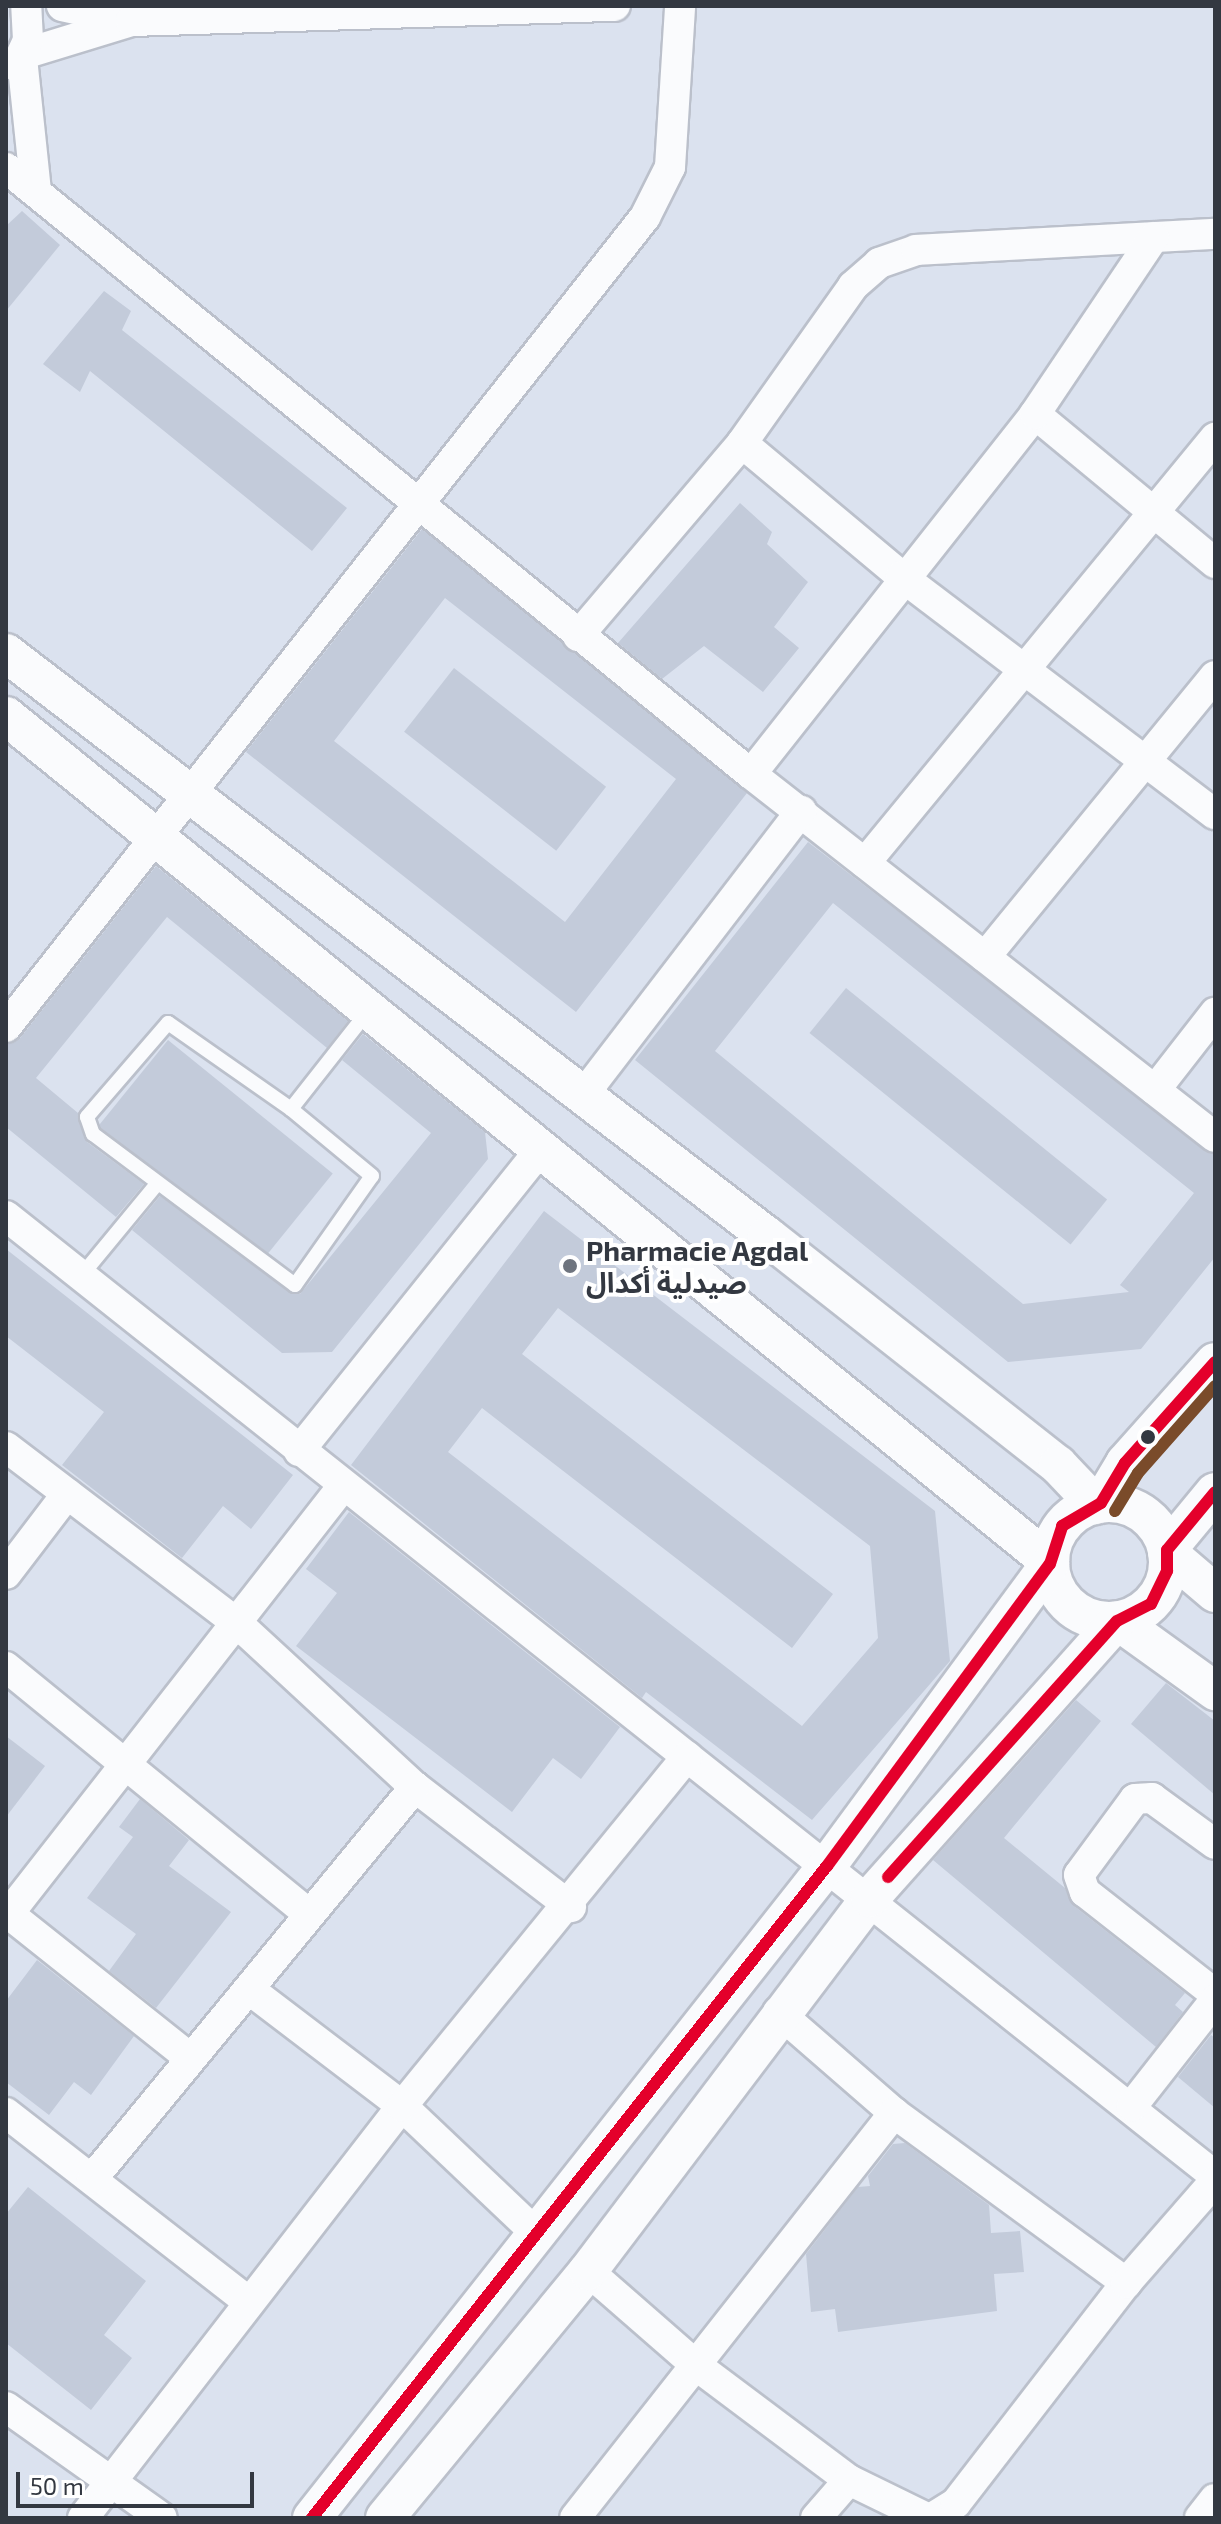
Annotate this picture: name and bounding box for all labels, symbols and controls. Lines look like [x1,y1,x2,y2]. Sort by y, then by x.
place label: Pharmacie Agdal صيدلية أكدال [586,1233,809,1299]
marker: Pharmacie Agdal صيدلية أكدال [561,1257,579,1275]
unlabelled marker [1140,1429,1156,1445]
scale bar [20,2456,258,2506]
text: 50 m [30,2471,84,2500]

